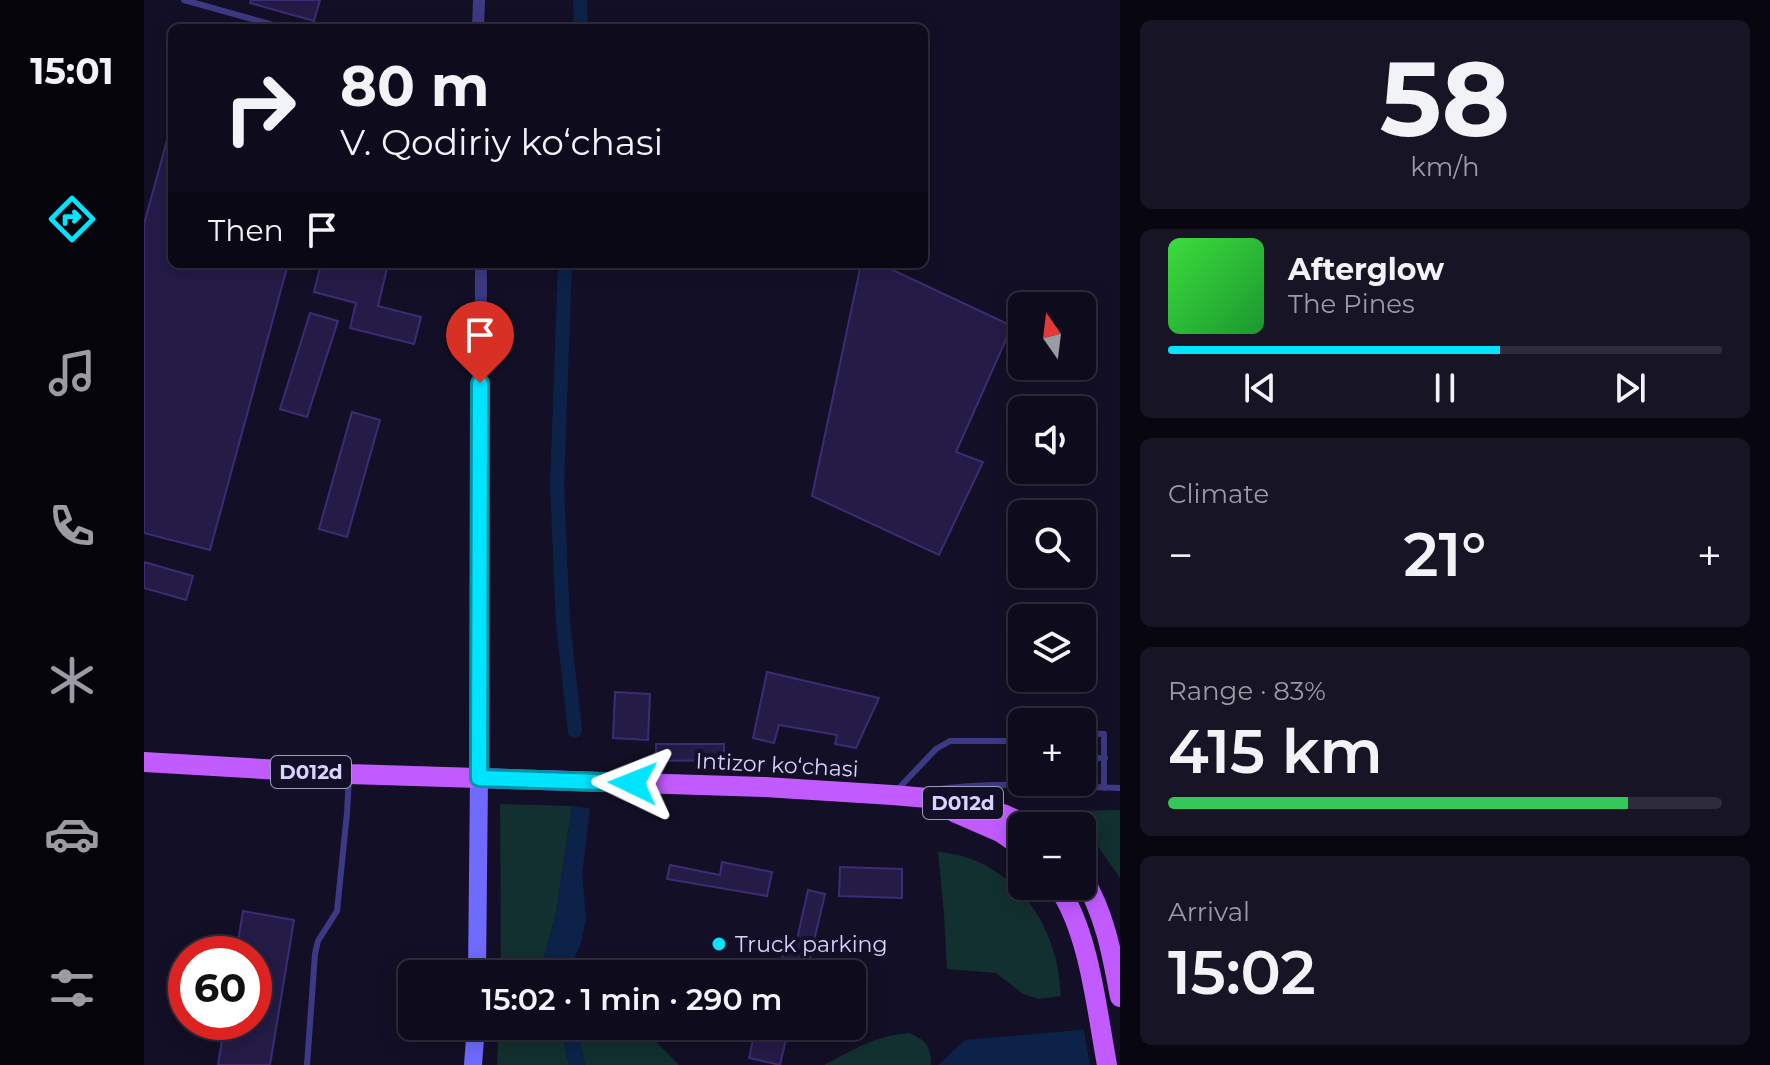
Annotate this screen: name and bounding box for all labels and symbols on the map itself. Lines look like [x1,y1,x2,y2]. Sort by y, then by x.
north arrow [1008,292,1096,380]
pin [446,301,514,383]
position arrow [591,741,675,825]
street label: Intizor ko‘chasi [695,747,859,783]
road number: D012d [271,756,351,788]
road number: D012d [923,787,1003,819]
place label: Truck parking [735,931,888,958]
marker: Truck parking [710,935,728,953]
speed limit sign: 60 [168,936,272,1040]

